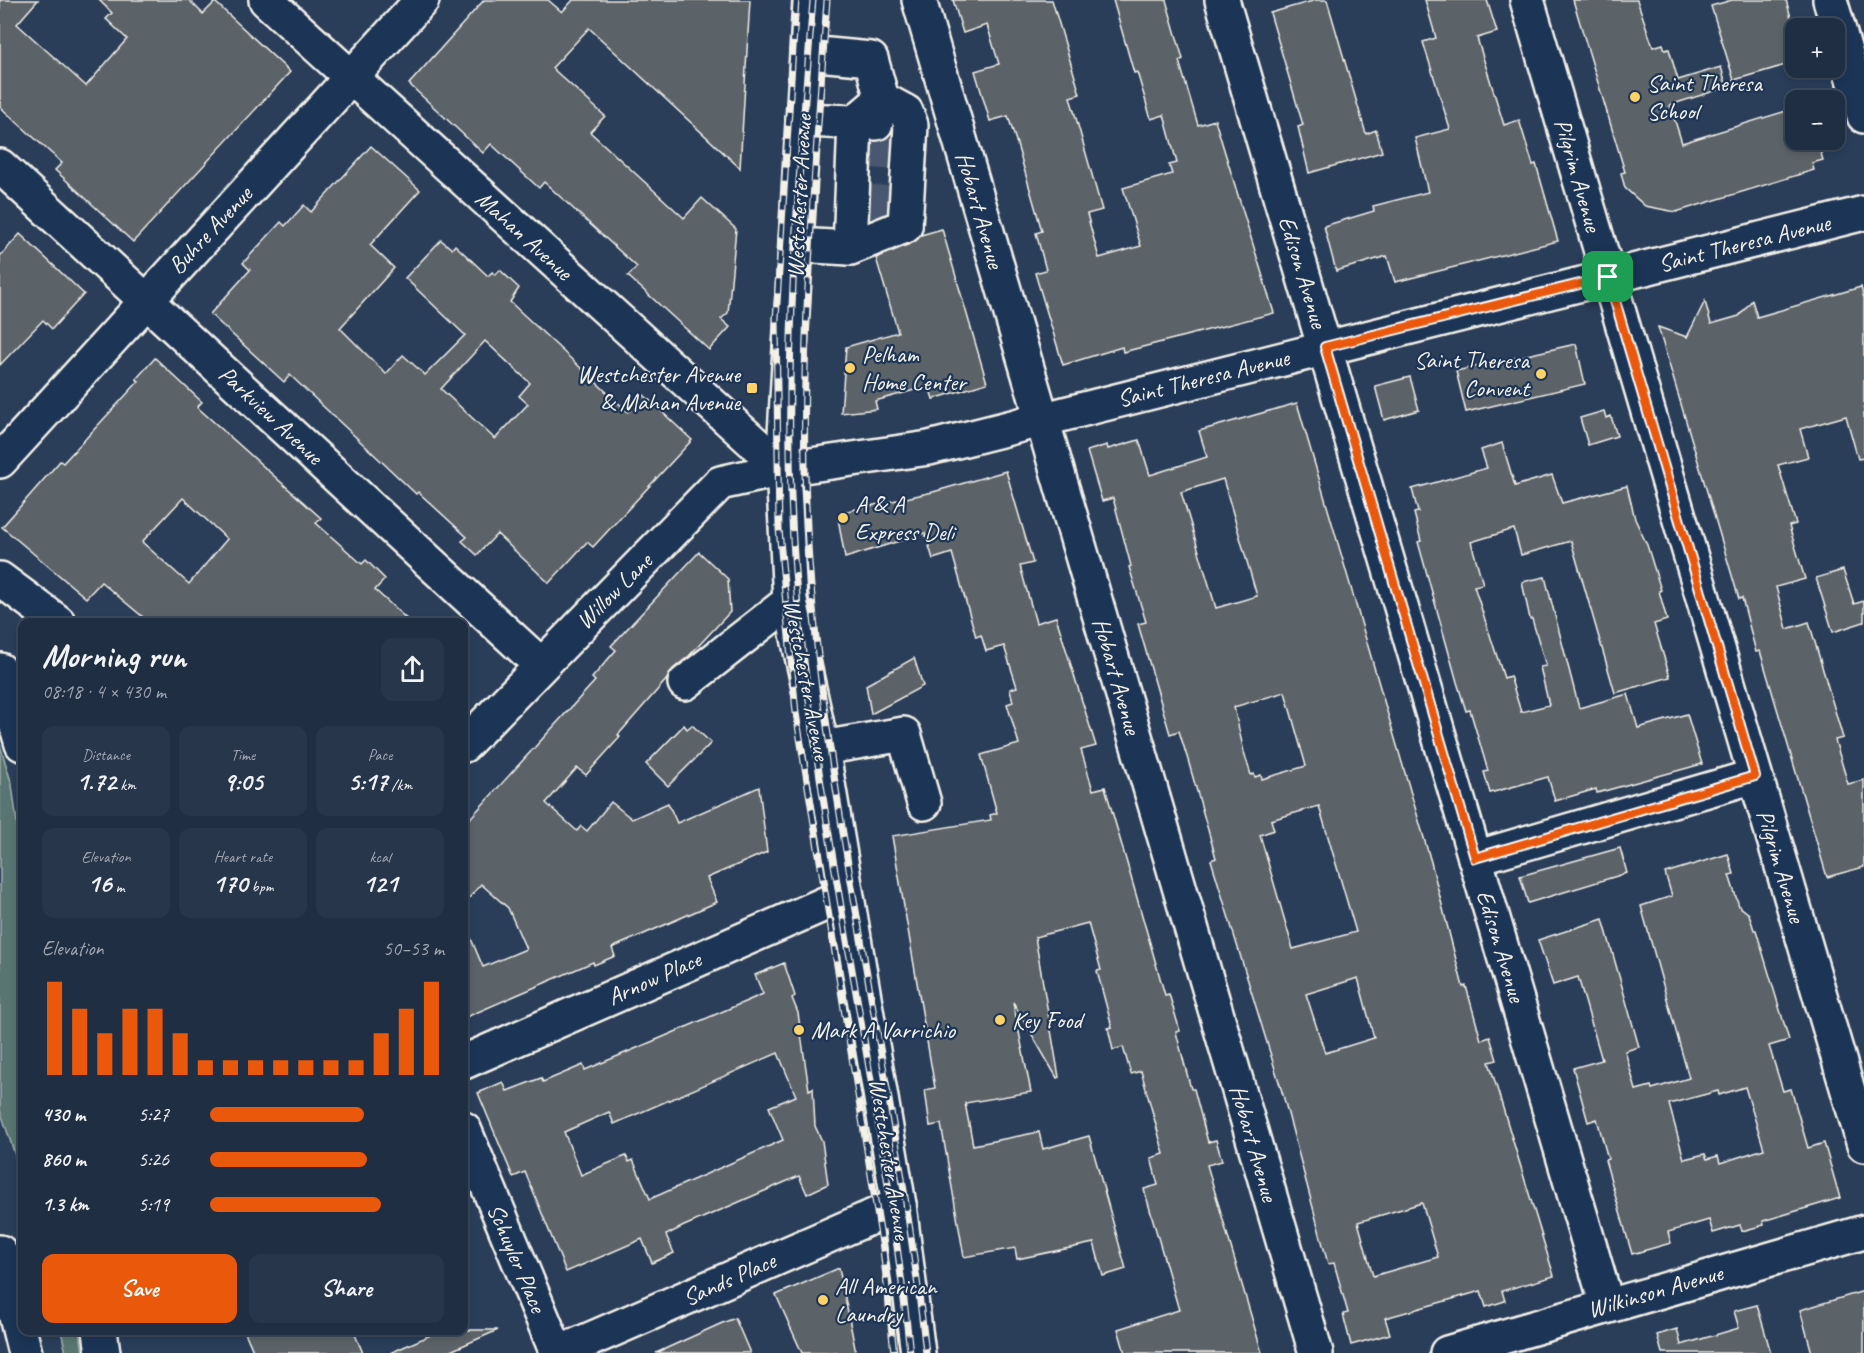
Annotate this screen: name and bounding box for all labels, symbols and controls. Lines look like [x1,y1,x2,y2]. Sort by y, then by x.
map controls [1785,18,1845,150]
button: + [1785,18,1845,78]
place label: Saint Theresa School [1647,68,1763,126]
marker: Saint Theresa School [1628,90,1642,104]
button: − [1785,90,1845,150]
street label: Westchester Avenue [780,112,818,278]
street label: Pilgrim Avenue [1548,115,1609,237]
street label: Hobart Avenue [949,148,1012,274]
street label: Buhre Avenue [162,178,260,280]
street label: Mahan Avenue [469,184,580,288]
street label: Saint Theresa Avenue [1655,207,1835,279]
street label: Edison Avenue [1272,213,1335,333]
pin [1582,251,1633,302]
icon: arrive [1591,260,1624,293]
place label: Pelham Home Center [862,339,968,397]
street label: Saint Theresa Avenue [1114,342,1294,414]
place label: Saint Theresa Convent [1414,345,1531,403]
street label: Parkview Avenue [213,359,331,472]
place label: Westchester Avenue & Mahan Avenue [577,359,742,417]
marker: Pelham Home Center [843,361,857,375]
marker: Saint Theresa Convent [1534,367,1548,381]
marker: Westchester Avenue & Mahan Avenue [745,381,759,395]
place label: A & A Express Deli [855,489,958,547]
marker: A & A Express Deli [836,511,850,525]
street label: Willow Lane [569,545,660,636]
street label: Westchester Avenue [777,597,838,765]
street label: Hobart Avenue [1086,614,1149,740]
text: Morning run [42,635,186,677]
button: share [381,638,444,701]
text: 08:18 · 4 × 430 m [42,679,166,704]
text: Distance [82,745,130,765]
text: Time [231,745,255,765]
text: Pace [368,745,392,765]
text: 1.72 [76,765,116,798]
text: 9:05 [223,765,263,798]
text: 5:17 [348,765,387,798]
text: km [116,775,136,795]
text: /km [387,775,412,795]
street label: Pilgrim Avenue [1750,806,1813,928]
text: Elevation [81,847,131,867]
text: Heart rate [214,847,272,867]
text: kcal [369,847,391,867]
text: 16 [88,867,112,900]
text: 170 [213,867,248,900]
text: 121 [362,867,398,900]
text: m [112,877,124,897]
text: bpm [248,877,273,897]
street label: Edison Avenue [1470,887,1533,1007]
text: Elevation [42,936,104,961]
text: 50–53 m [383,936,444,961]
street label: Arnow Place [603,943,707,1012]
place label: Key Food [1012,1005,1085,1035]
marker: Key Food [993,1013,1007,1027]
place label: Mark A Varrichio [811,1015,956,1045]
marker: Mark A Varrichio [792,1023,806,1037]
street label: Westchester Avenue [862,1076,918,1244]
street label: Hobart Avenue [1223,1081,1286,1207]
text: 430 m [42,1102,85,1127]
text: 5:27 [138,1102,169,1127]
text: 860 m [42,1147,86,1172]
text: 5:26 [138,1147,169,1172]
text: 1.3 km [42,1192,89,1217]
text: 5:19 [138,1192,169,1217]
street label: Schuyler Place [481,1199,554,1319]
street label: Sands Place [678,1244,782,1313]
button: Save [42,1254,237,1323]
button: Share [249,1254,444,1323]
street label: Wilkinson Avenue [1584,1257,1728,1325]
place label: All American Laundry [835,1271,938,1329]
marker: All American Laundry [816,1293,830,1307]

